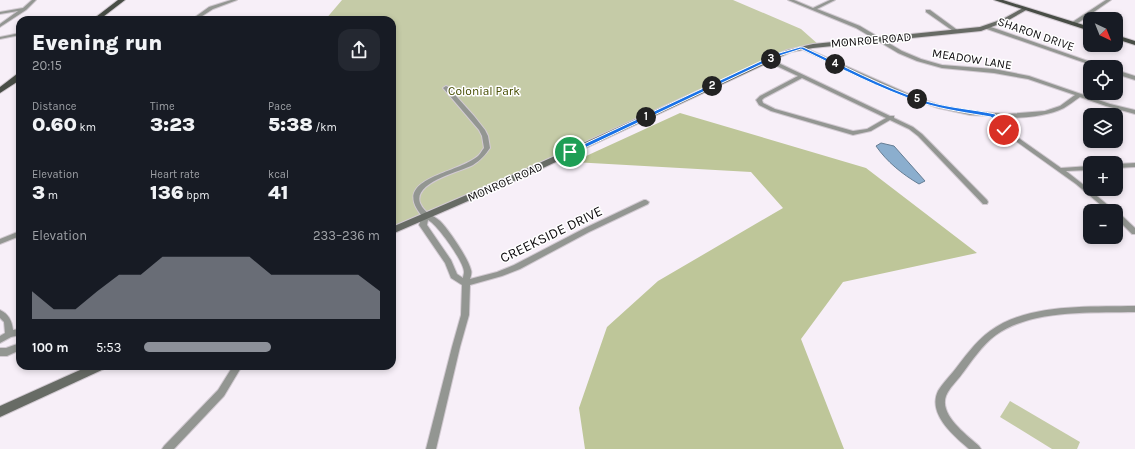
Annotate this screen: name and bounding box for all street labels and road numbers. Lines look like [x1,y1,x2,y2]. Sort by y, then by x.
street label: SHARON DRIVE [996,14,1076,54]
street label: MONROE ROAD [830,30,912,50]
street label: MEADOW LANE [931,46,1013,72]
street label: MONROE ROAD [465,159,545,205]
street label: CREEKSIDE DRIVE [497,202,605,267]

